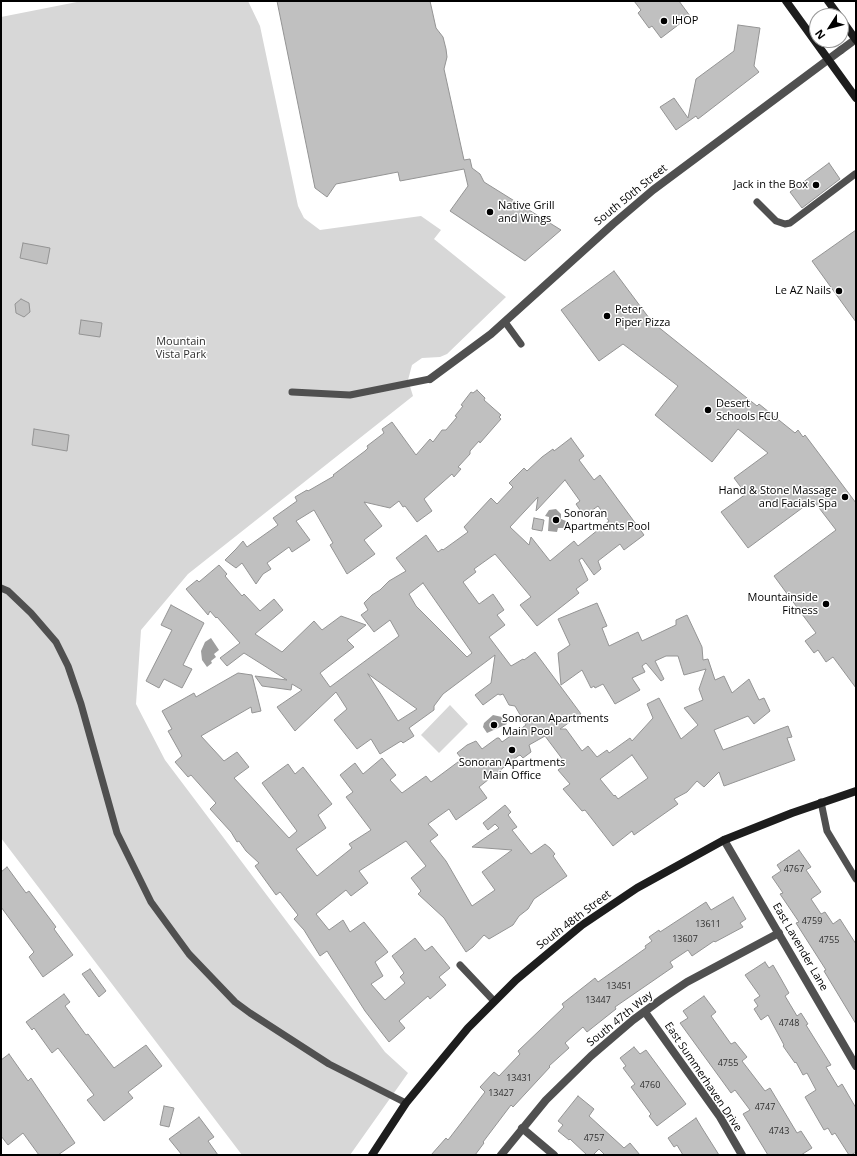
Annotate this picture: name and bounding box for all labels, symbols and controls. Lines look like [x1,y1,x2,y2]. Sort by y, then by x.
north arrow [809,8,849,48]
place label: IHOP [672,14,698,28]
marker: IHOP [659,16,669,26]
text: N [811,27,828,43]
street label: South 50th Street [592,162,670,228]
place label: Jack in the Box [733,178,808,192]
marker: Jack in the Box [811,180,821,190]
place label: Native Grill and Wings [498,199,554,225]
marker: Native Grill and Wings [485,207,495,217]
place label: Le AZ Nails [775,284,831,298]
marker: Le AZ Nails [834,286,844,296]
place label: Peter Piper Pizza [615,303,670,329]
marker: Peter Piper Pizza [602,311,612,321]
park label: Mountain Vista Park [156,335,206,361]
place label: Desert Schools FCU [716,397,779,423]
marker: Desert Schools FCU [703,405,713,415]
place label: Hand & Stone Massage and Facials Spa [718,484,837,510]
marker: Hand & Stone Massage and Facials Spa [840,492,850,502]
place label: Sonoran Apartments Pool [564,507,650,533]
marker: Sonoran Apartments Pool [551,515,561,525]
place label: Mountainside Fitness [748,591,818,617]
marker: Mountainside Fitness [821,599,831,609]
place label: Sonoran Apartments Main Pool [502,712,609,738]
marker: Sonoran Apartments Main Pool [489,720,499,730]
marker: Sonoran Apartments Main Office [507,745,517,755]
place label: Sonoran Apartments Main Office [459,756,565,782]
house number: 4767 [784,864,804,874]
street label: South 48th Street [534,888,614,952]
street label: East Lavender Lane [769,901,831,993]
house number: 4759 [802,916,822,926]
house number: 13611 [695,919,721,929]
house number: 13607 [672,934,698,944]
house number: 4755 [819,935,839,945]
house number: 13451 [606,981,632,991]
street label: South 47th Way [584,988,656,1050]
house number: 13447 [585,995,611,1005]
house number: 4748 [779,1018,799,1028]
street label: East Summerhaven Drive [661,1020,745,1134]
house number: 4755 [718,1058,738,1068]
house number: 13431 [506,1073,532,1083]
house number: 4760 [640,1080,660,1090]
house number: 13427 [488,1088,514,1098]
house number: 4747 [755,1102,775,1112]
house number: 4743 [769,1126,789,1136]
house number: 4757 [584,1133,604,1143]

